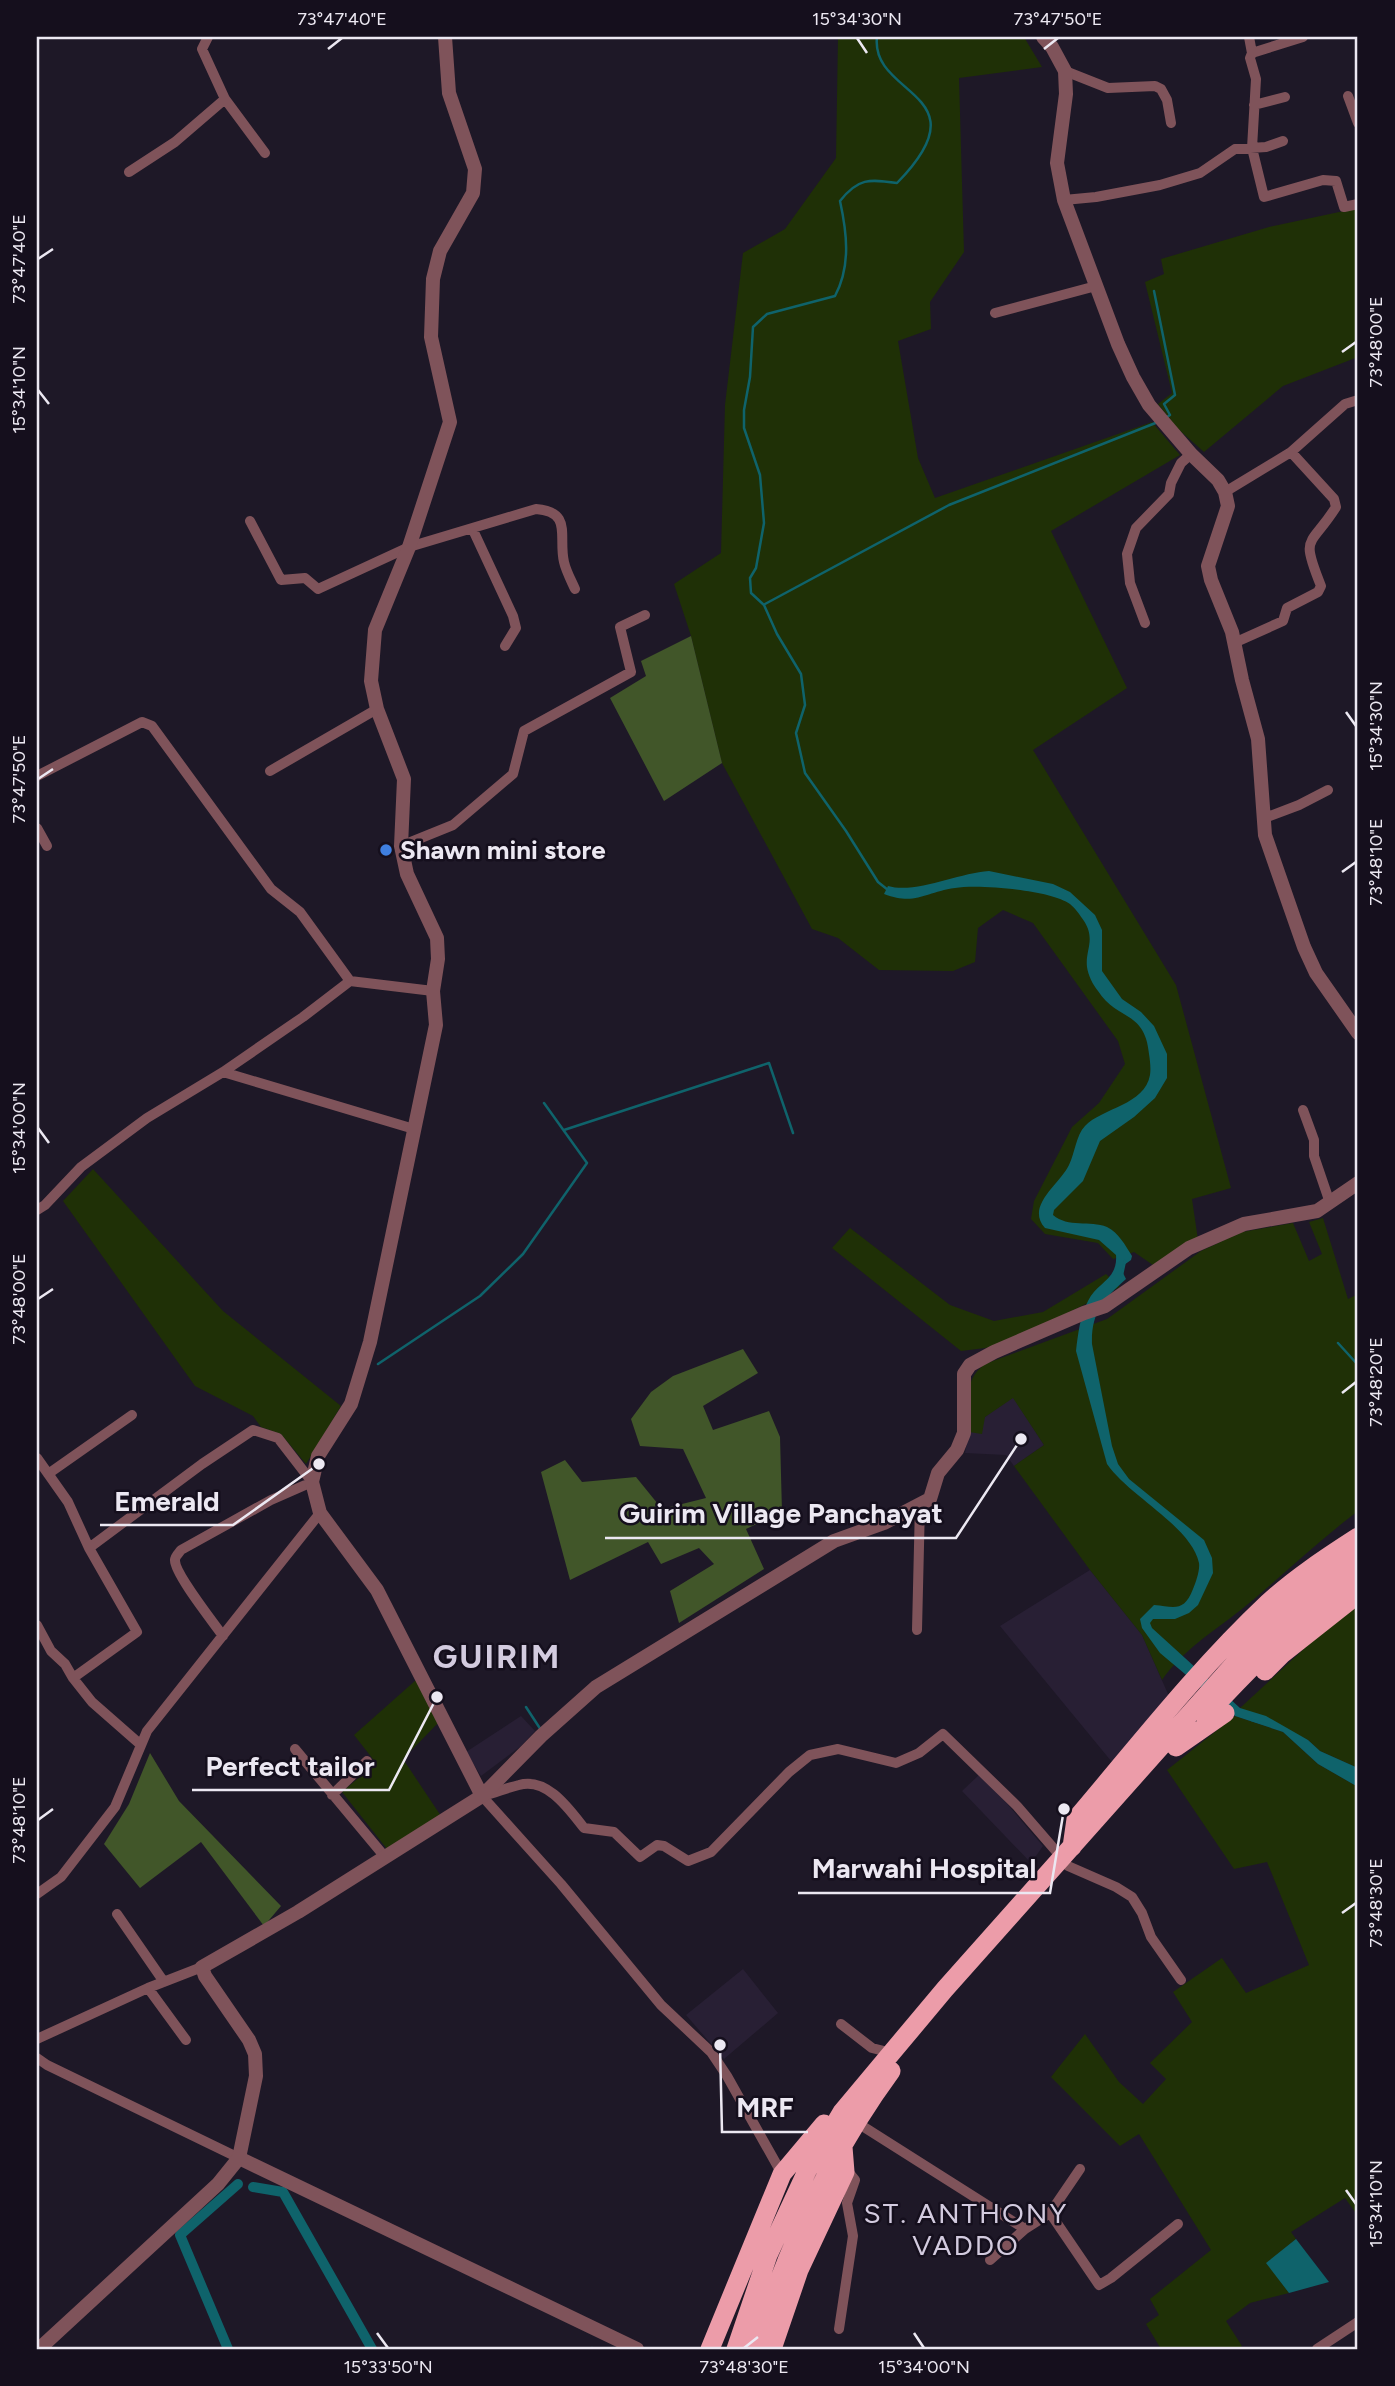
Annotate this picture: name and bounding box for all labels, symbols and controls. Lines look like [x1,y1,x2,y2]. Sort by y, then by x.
text: 73°47'40"E [297,8,387,30]
text: 15°34'30"N [812,8,902,30]
text: 73°47'50"E [1014,8,1102,30]
text: 73°47'40"E [8,214,30,304]
text: 73°48'00"E [1365,296,1387,388]
text: 15°34'10"N [8,346,30,434]
text: 15°34'30"N [1365,681,1387,771]
text: 73°47'50"E [8,735,30,823]
text: 73°48'10"E [1365,818,1387,906]
place label: Shawn mini store [400,834,606,866]
marker: Shawn mini store [378,842,394,858]
text: 15°34'00"N [8,1082,30,1174]
text: 73°48'00"E [8,1253,30,1345]
text: 73°48'20"E [1365,1337,1387,1427]
callout: Emerald [100,1476,233,1525]
text: Emerald [114,1484,220,1518]
callout: Guirim Village Panchayat [605,1489,956,1538]
text: Guirim Village Panchayat [619,1496,943,1530]
district label: GUIRIM [433,1637,561,1676]
callout: Perfect tailor [192,1741,389,1790]
text: Perfect tailor [205,1749,375,1783]
text: 73°48'10"E [8,1776,30,1864]
callout: Marwahi Hospital [798,1844,1050,1893]
text: Marwahi Hospital [812,1851,1036,1885]
text: 73°48'30"E [1365,1858,1387,1948]
callout: MRF [722,2083,808,2132]
text: MRF [736,2090,794,2124]
text: 15°34'10"N [1365,2160,1387,2248]
district label: ST. ANTHONY VADDO [864,2196,1068,2262]
text: 15°33'50"N [343,2356,433,2378]
text: 73°48'30"E [699,2356,789,2378]
text: 15°34'00"N [878,2356,970,2378]

